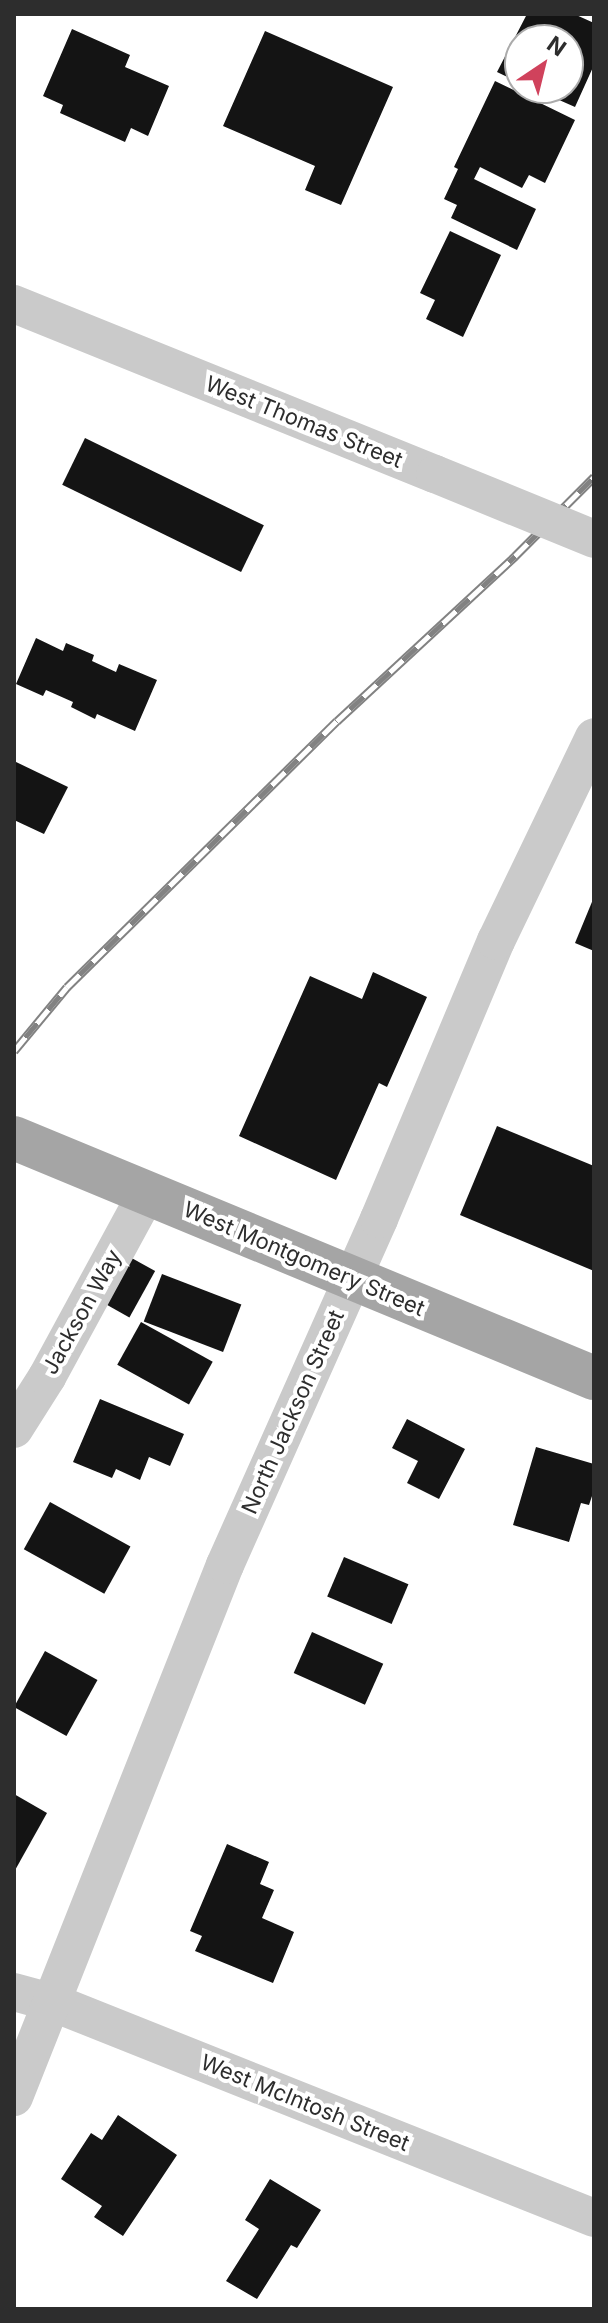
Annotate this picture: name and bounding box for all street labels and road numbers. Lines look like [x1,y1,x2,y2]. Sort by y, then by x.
street label: West Thomas Street [202,370,406,474]
street label: West Montgomery Street [179,1196,429,1322]
street label: Jackson Way [37,1245,127,1379]
street label: North Jackson Street [236,1306,350,1518]
street label: West McIntosh Street [197,2049,413,2157]

